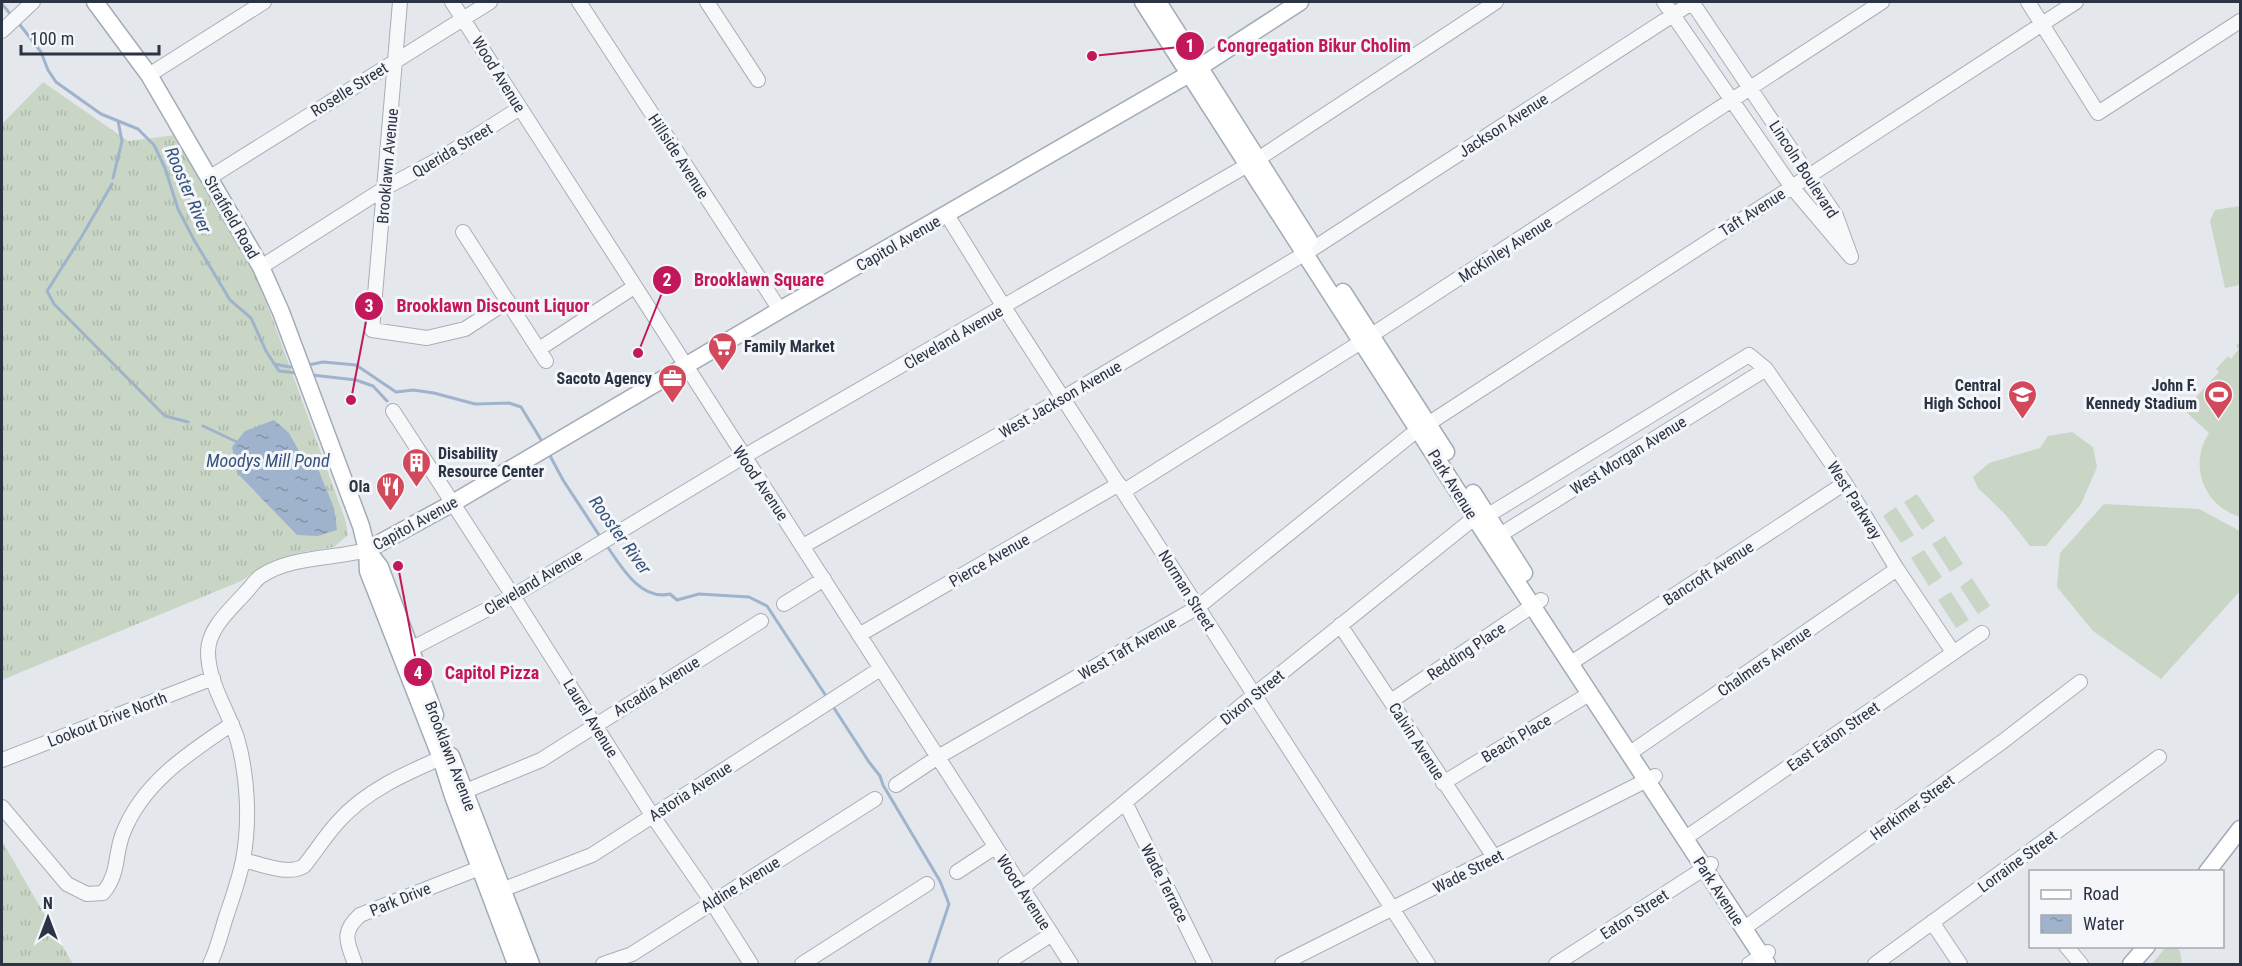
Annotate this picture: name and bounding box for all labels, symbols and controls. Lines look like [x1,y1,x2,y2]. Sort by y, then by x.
scale bar [21,18,159,56]
text: 100 m [30,28,74,49]
callout: Congregation Bikur Cholim [1175,28,1423,64]
street label: Wood Avenue [468,33,529,116]
text: 1 [1185,35,1195,56]
text: Congregation Bikur Cholim [1217,35,1411,56]
street label: Roselle Street [307,58,392,121]
street label: Jackson Avenue [1455,89,1552,161]
street label: Brooklawn Avenue [373,107,402,225]
street label: Hillside Avenue [644,110,713,202]
street label: Lincoln Boulevard [1765,117,1842,221]
street label: Querida Street [409,119,496,182]
water label: Rooster River [161,144,216,237]
street label: Stratfield Road [200,172,263,262]
street label: Taft Avenue [1716,184,1789,241]
street label: Capitol Avenue [853,212,944,275]
street label: McKinley Avenue [1455,212,1555,287]
callout: Brooklawn Square [652,262,836,298]
text: 2 [662,269,672,290]
text: Brooklawn Square [694,269,824,290]
callout: Brooklawn Discount Liquor [354,288,601,324]
text: 3 [364,295,374,316]
text: Brooklawn Discount Liquor [396,295,590,316]
street label: Cleveland Avenue [900,301,1006,373]
supermarket icon: Family Market [707,330,739,372]
place label: Family Market [744,337,835,356]
street label: West Jackson Avenue [996,357,1125,442]
office icon: Sacoto Agency [657,362,689,404]
place label: Sacoto Agency [557,369,652,388]
place label: Central High School [1924,376,2001,413]
place label: John F. Kennedy Stadium [2086,376,2197,413]
school or university icon: Central High School [2006,378,2038,420]
sports icon: John F. Kennedy Stadium [2202,378,2234,420]
street label: West Morgan Avenue [1567,412,1690,499]
street label: Wood Avenue [729,442,792,524]
place label: Disability Resource Center [438,444,544,481]
building icon: Disability Resource Center [401,446,433,488]
street label: Park Avenue [1424,446,1481,522]
water label: Moodys Mill Pond [206,450,330,471]
street label: West Parkway [1823,458,1886,543]
restaurant icon: Ola [375,470,407,512]
place label: Ola [349,477,370,496]
water label: Rooster River [585,491,656,578]
street label: Capitol Avenue [369,492,461,555]
street label: Pierce Avenue [946,530,1033,591]
street label: Bancroft Avenue [1660,537,1757,610]
street label: Cleveland Avenue [481,546,586,619]
street label: Norman Street [1154,546,1219,634]
street label: West Taft Avenue [1075,613,1179,684]
street label: Redding Place [1424,618,1509,684]
street label: Chalmers Avenue [1714,622,1815,701]
street label: Arcadia Avenue [610,652,703,720]
callout: Capitol Pizza [403,654,552,690]
text: 4 [413,662,423,683]
text: Capitol Pizza [445,662,539,683]
street label: Dixon Street [1217,666,1288,729]
street label: Laurel Avenue [559,676,622,761]
street label: Lookout Drive North [45,688,170,751]
street label: East Eaton Street [1783,697,1883,775]
street label: Brooklawn Avenue [421,699,480,814]
street label: Calvin Avenue [1385,699,1449,784]
street label: Beach Place [1478,710,1554,767]
street label: Astoria Avenue [645,758,735,825]
street label: Herkimer Street [1867,771,1958,844]
street label: Lorraine Street [1974,826,2061,896]
street label: Wade Terrace [1137,841,1192,926]
street label: Wade Street [1430,846,1507,897]
street label: Wood Avenue [992,851,1055,933]
street label: Aldine Avenue [697,853,783,916]
street label: Park Avenue [1689,853,1748,929]
legend [2029,870,2224,948]
street label: Park Drive [367,879,433,920]
text: Road [2083,883,2119,904]
street label: Eaton Street [1597,885,1672,943]
north arrow [18,888,78,948]
text: N [43,894,53,913]
text: Water [2083,913,2125,934]

